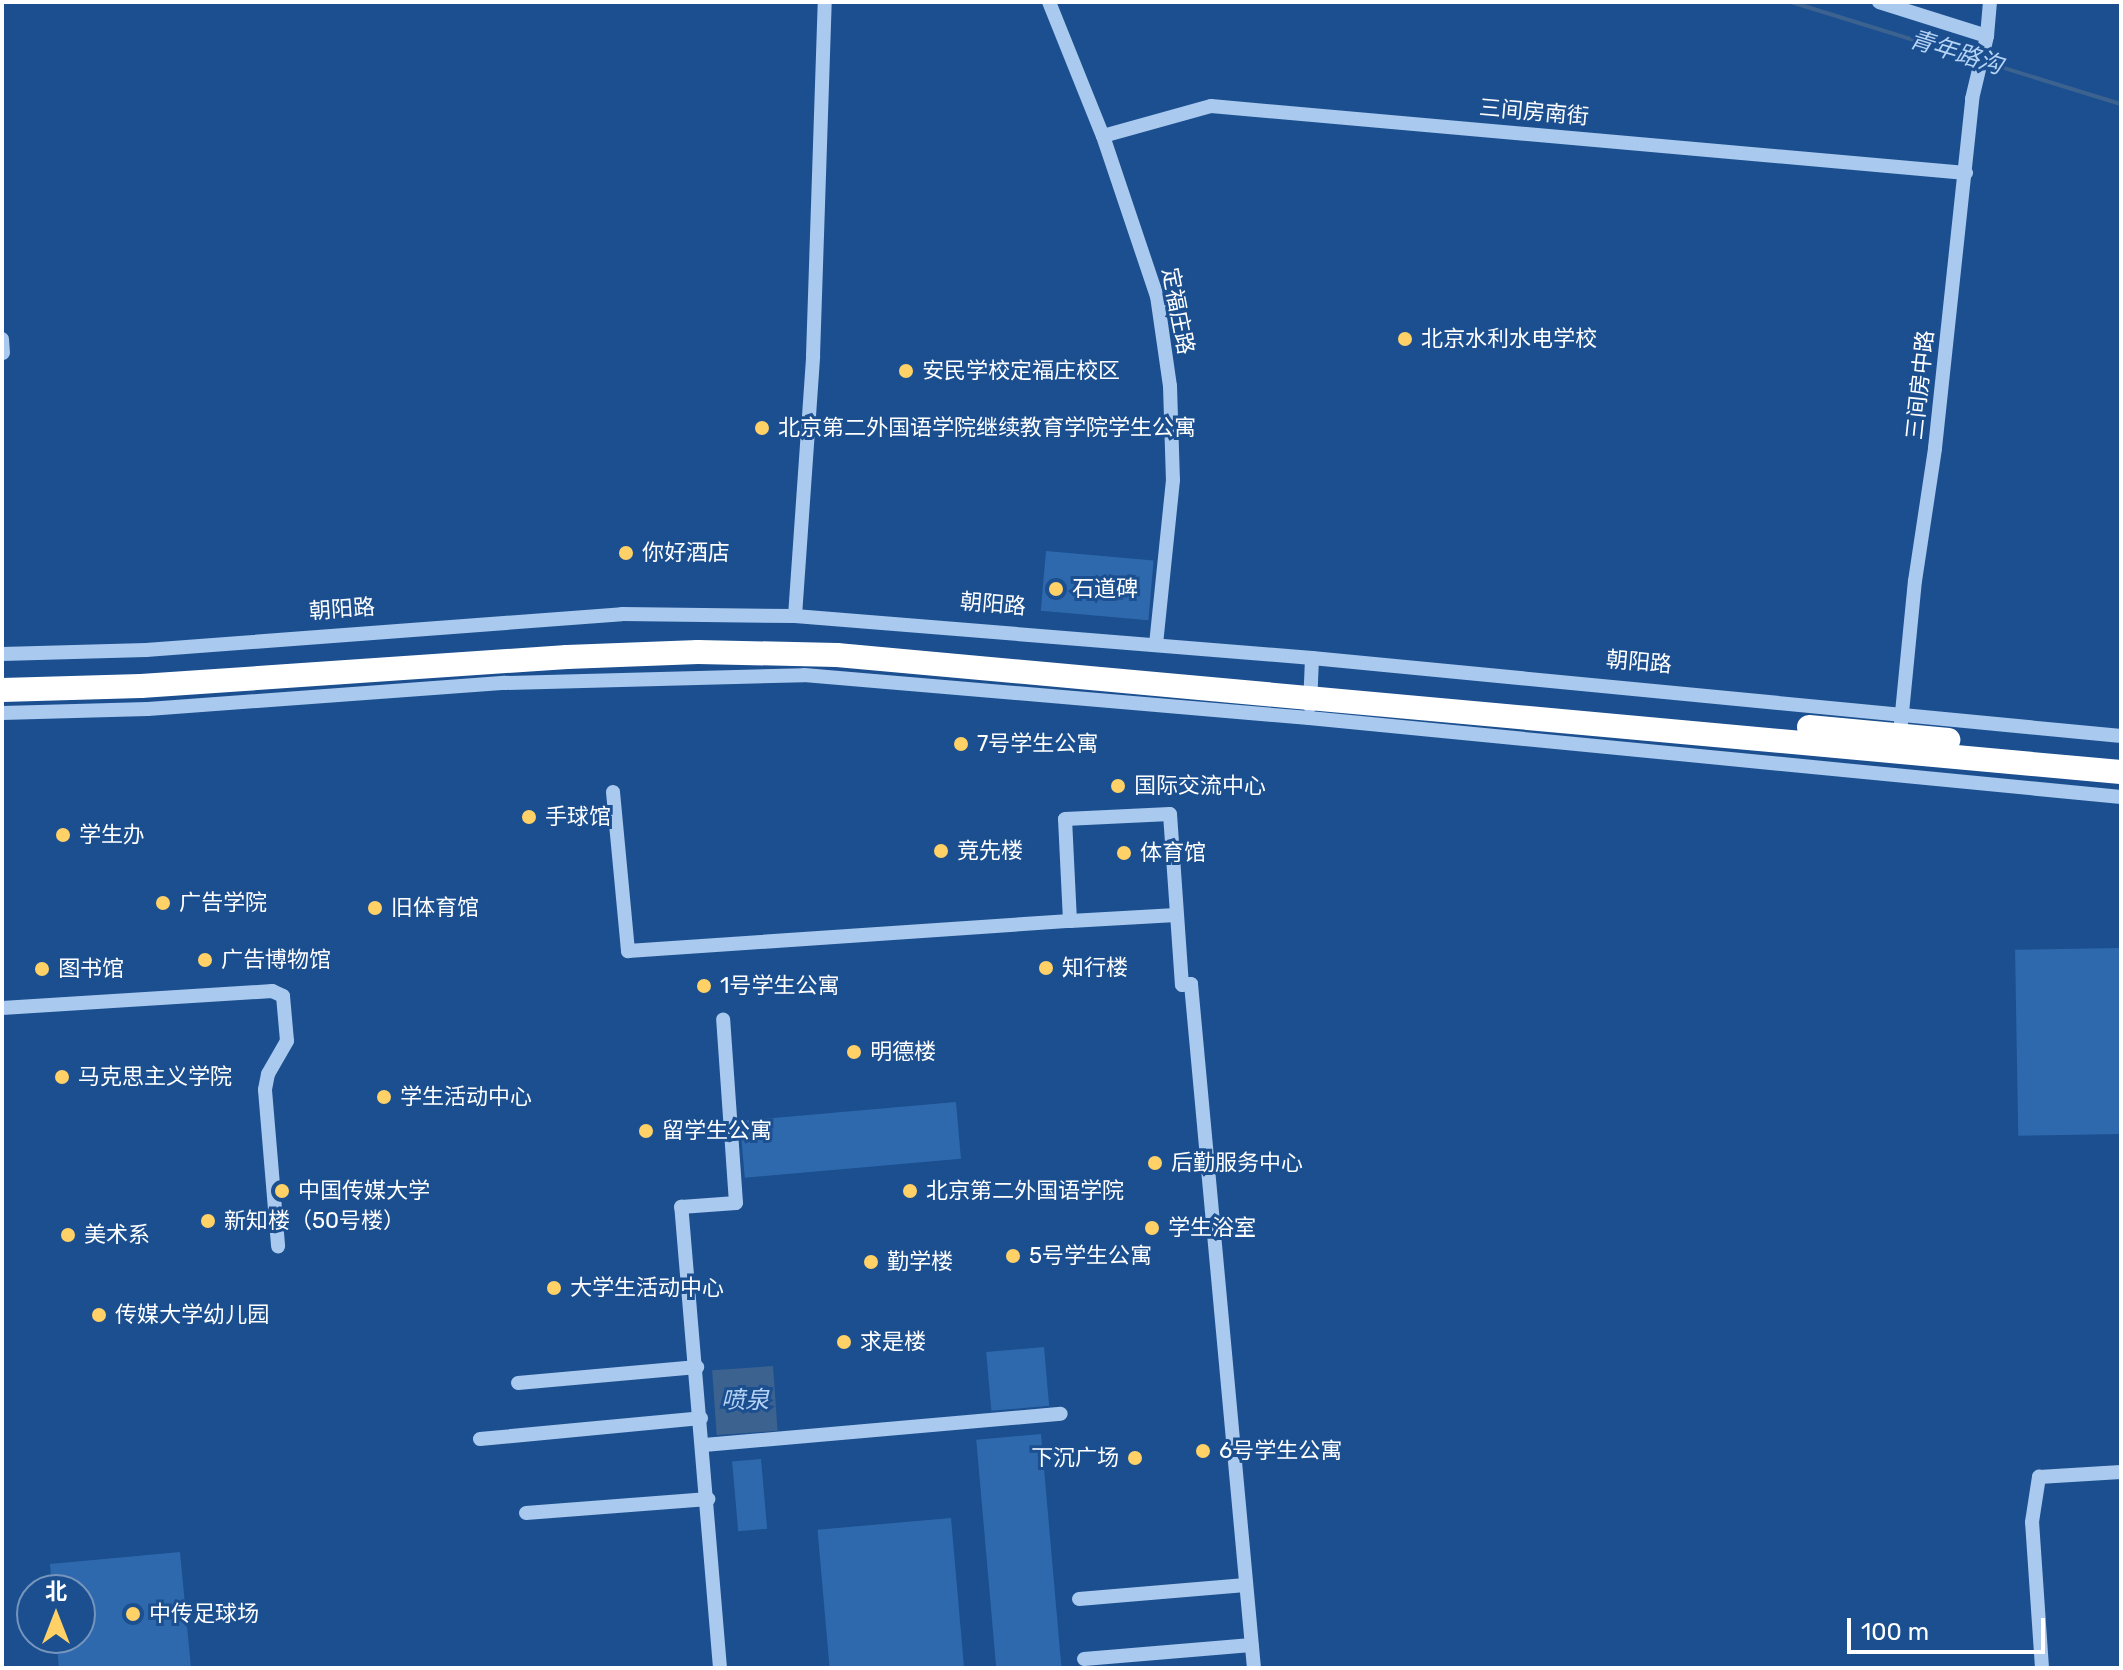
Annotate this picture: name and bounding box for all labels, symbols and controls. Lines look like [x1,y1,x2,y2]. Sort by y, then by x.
water label: 青年路沟 [1906,25,2006,81]
street label: 三间房南街 [1478,94,1590,130]
street label: 定福庄路 [1157,265,1199,357]
place label: 北京水利水电学校 [1421,326,1597,352]
street label: 三间房中路 [1901,329,1939,441]
marker: 北京水利水电学校 [1396,330,1414,348]
place label: 安民学校定福庄校区 [922,358,1120,384]
marker: 安民学校定福庄校区 [897,362,915,380]
place label: 北京第二外国语学院继续教育学院学生公寓 [778,415,1196,441]
marker: 北京第二外国语学院继续教育学院学生公寓 [753,419,771,437]
place label: 你好酒店 [642,540,730,566]
marker: 你好酒店 [617,544,635,562]
place label: 石道碑 [1072,576,1138,602]
marker: 石道碑 [1047,580,1065,598]
street label: 朝阳路 [959,588,1027,620]
street label: 朝阳路 [308,594,376,624]
street label: 朝阳路 [1605,646,1673,678]
place label: 7号学生公寓 [977,731,1098,757]
marker: 7号学生公寓 [952,735,970,753]
place label: 国际交流中心 [1134,773,1266,799]
marker: 国际交流中心 [1109,777,1127,795]
place label: 手球馆 [545,804,611,830]
marker: 手球馆 [520,808,538,826]
place label: 学生办 [79,822,145,848]
marker: 学生办 [54,826,72,844]
place label: 竞先楼 [957,838,1023,864]
place label: 体育馆 [1140,840,1206,866]
marker: 竞先楼 [932,842,950,860]
marker: 体育馆 [1115,844,1133,862]
place label: 广告学院 [179,890,267,916]
marker: 广告学院 [154,894,172,912]
place label: 旧体育馆 [391,895,479,921]
marker: 旧体育馆 [366,899,384,917]
place label: 广告博物馆 [221,947,331,973]
marker: 广告博物馆 [196,951,214,969]
place label: 知行楼 [1062,955,1128,981]
place label: 图书馆 [58,956,124,982]
marker: 知行楼 [1037,959,1055,977]
marker: 图书馆 [33,960,51,978]
place label: 1号学生公寓 [720,973,839,999]
marker: 1号学生公寓 [695,977,713,995]
place label: 明德楼 [870,1039,936,1065]
marker: 明德楼 [845,1043,863,1061]
place label: 马克思主义学院 [78,1064,232,1090]
marker: 马克思主义学院 [53,1068,71,1086]
place label: 学生活动中心 [400,1084,532,1110]
marker: 学生活动中心 [375,1088,393,1106]
place label: 留学生公寓 [662,1118,772,1144]
marker: 留学生公寓 [637,1122,655,1140]
place label: 后勤服务中心 [1171,1150,1303,1176]
marker: 后勤服务中心 [1146,1154,1164,1172]
place label: 中国传媒大学 [298,1178,430,1204]
place label: 北京第二外国语学院 [926,1178,1124,1204]
marker: 中国传媒大学 [273,1182,291,1200]
marker: 北京第二外国语学院 [901,1182,919,1200]
place label: 新知楼（50号楼） [224,1208,405,1234]
marker: 新知楼（50号楼） [199,1212,217,1230]
place label: 学生浴室 [1168,1215,1256,1241]
marker: 学生浴室 [1143,1219,1161,1237]
place label: 美术系 [84,1222,150,1248]
marker: 美术系 [59,1226,77,1244]
place label: 5号学生公寓 [1029,1243,1152,1269]
marker: 5号学生公寓 [1004,1247,1022,1265]
place label: 勤学楼 [887,1249,953,1275]
marker: 勤学楼 [862,1253,880,1271]
place label: 大学生活动中心 [570,1275,724,1301]
marker: 大学生活动中心 [545,1279,563,1297]
place label: 传媒大学幼儿园 [115,1302,269,1328]
marker: 传媒大学幼儿园 [90,1306,108,1324]
place label: 求是楼 [860,1329,926,1355]
marker: 求是楼 [835,1333,853,1351]
water label: 喷泉 [721,1387,769,1415]
place label: 6号学生公寓 [1219,1438,1342,1464]
marker: 6号学生公寓 [1194,1442,1212,1460]
place label: 下沉广场 [1031,1445,1119,1471]
marker: 下沉广场 [1126,1449,1144,1467]
north arrow [16,1574,96,1654]
text: 北 [45,1578,67,1605]
place label: 中传足球场 [149,1601,259,1627]
scale bar [1851,1602,2049,1652]
marker: 中传足球场 [124,1605,142,1623]
text: 100 m [1861,1618,1929,1646]

